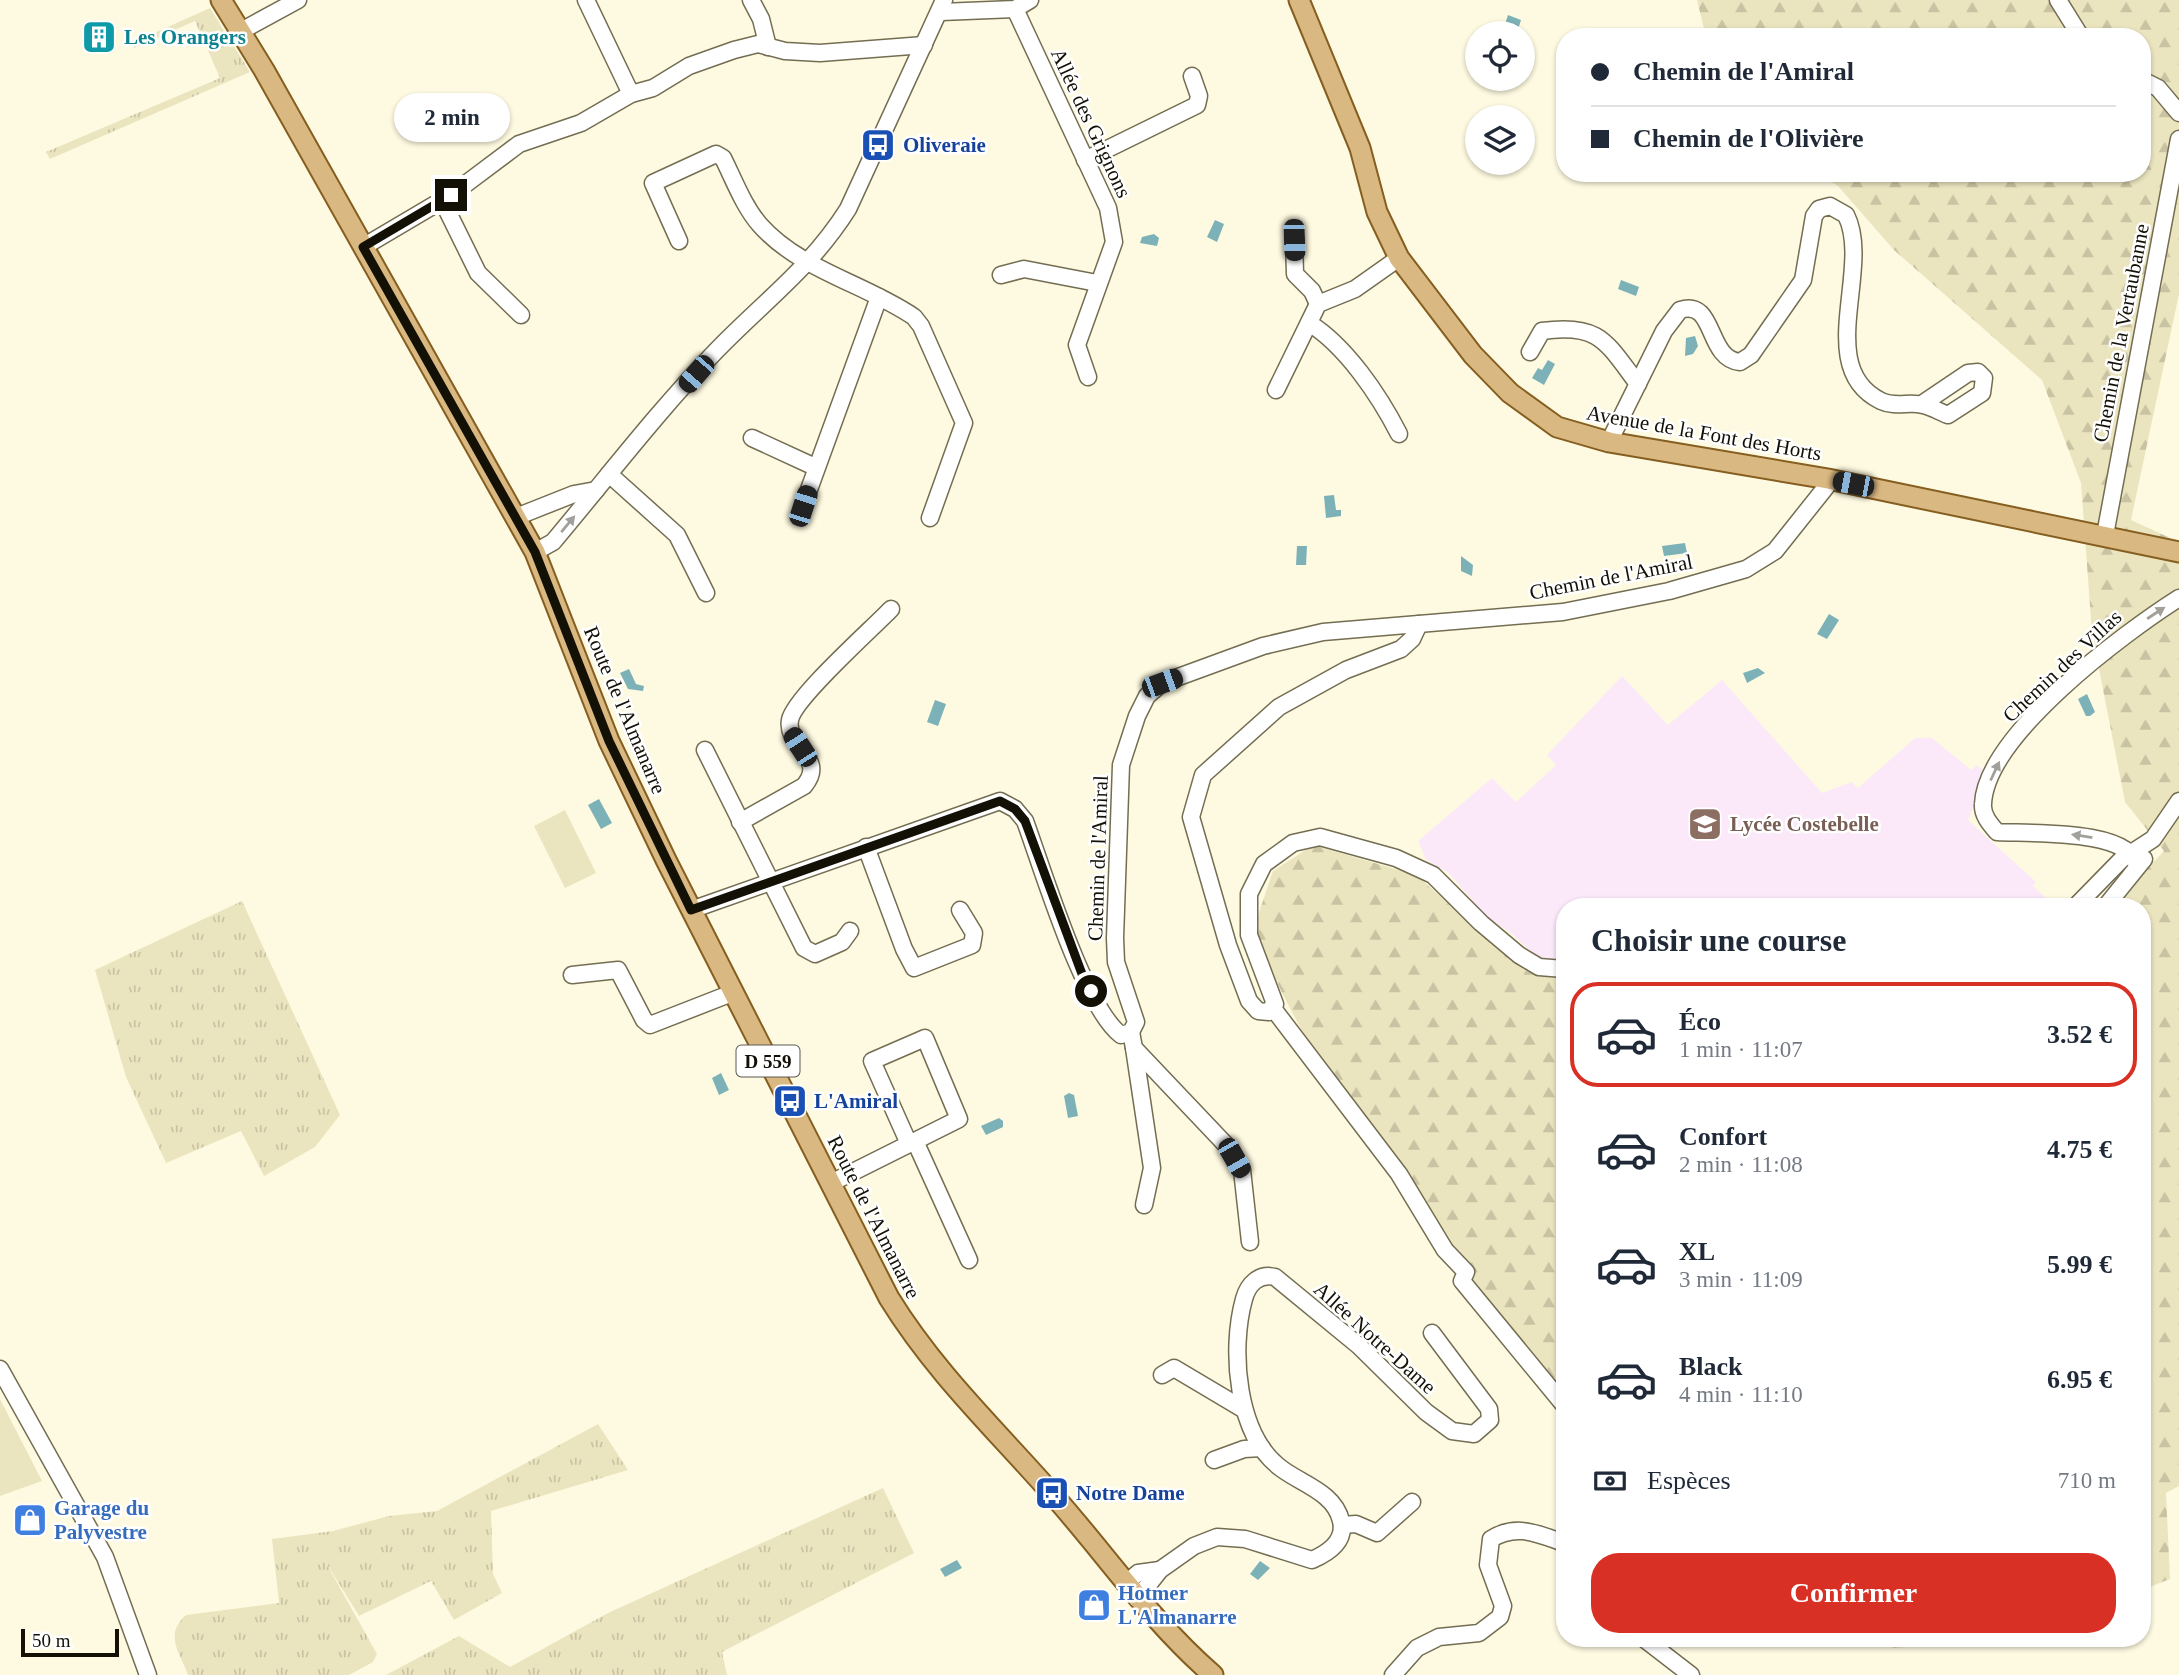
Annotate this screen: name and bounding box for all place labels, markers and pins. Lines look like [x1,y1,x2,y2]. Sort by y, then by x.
building icon: Les Orangers [80,18,118,56]
place label: Les Orangers [124,25,246,49]
bus stop icon: Oliveraie [859,126,897,164]
place label: Oliveraie [903,133,986,157]
school or university icon: Lycée Costebelle [1686,805,1724,843]
place label: Lycée Costebelle [1730,812,1879,836]
bus stop icon: L'Amiral [771,1082,809,1120]
place label: L'Amiral [814,1089,898,1113]
bus stop icon: Notre Dame [1033,1474,1071,1512]
place label: Notre Dame [1076,1481,1185,1505]
place label: Garage du Palyvestre [54,1496,149,1544]
shop icon: Garage du Palyvestre [11,1501,49,1539]
place label: Hotmer L'Almanarre [1118,1581,1237,1629]
shop icon: Hotmer L'Almanarre [1075,1586,1113,1624]

